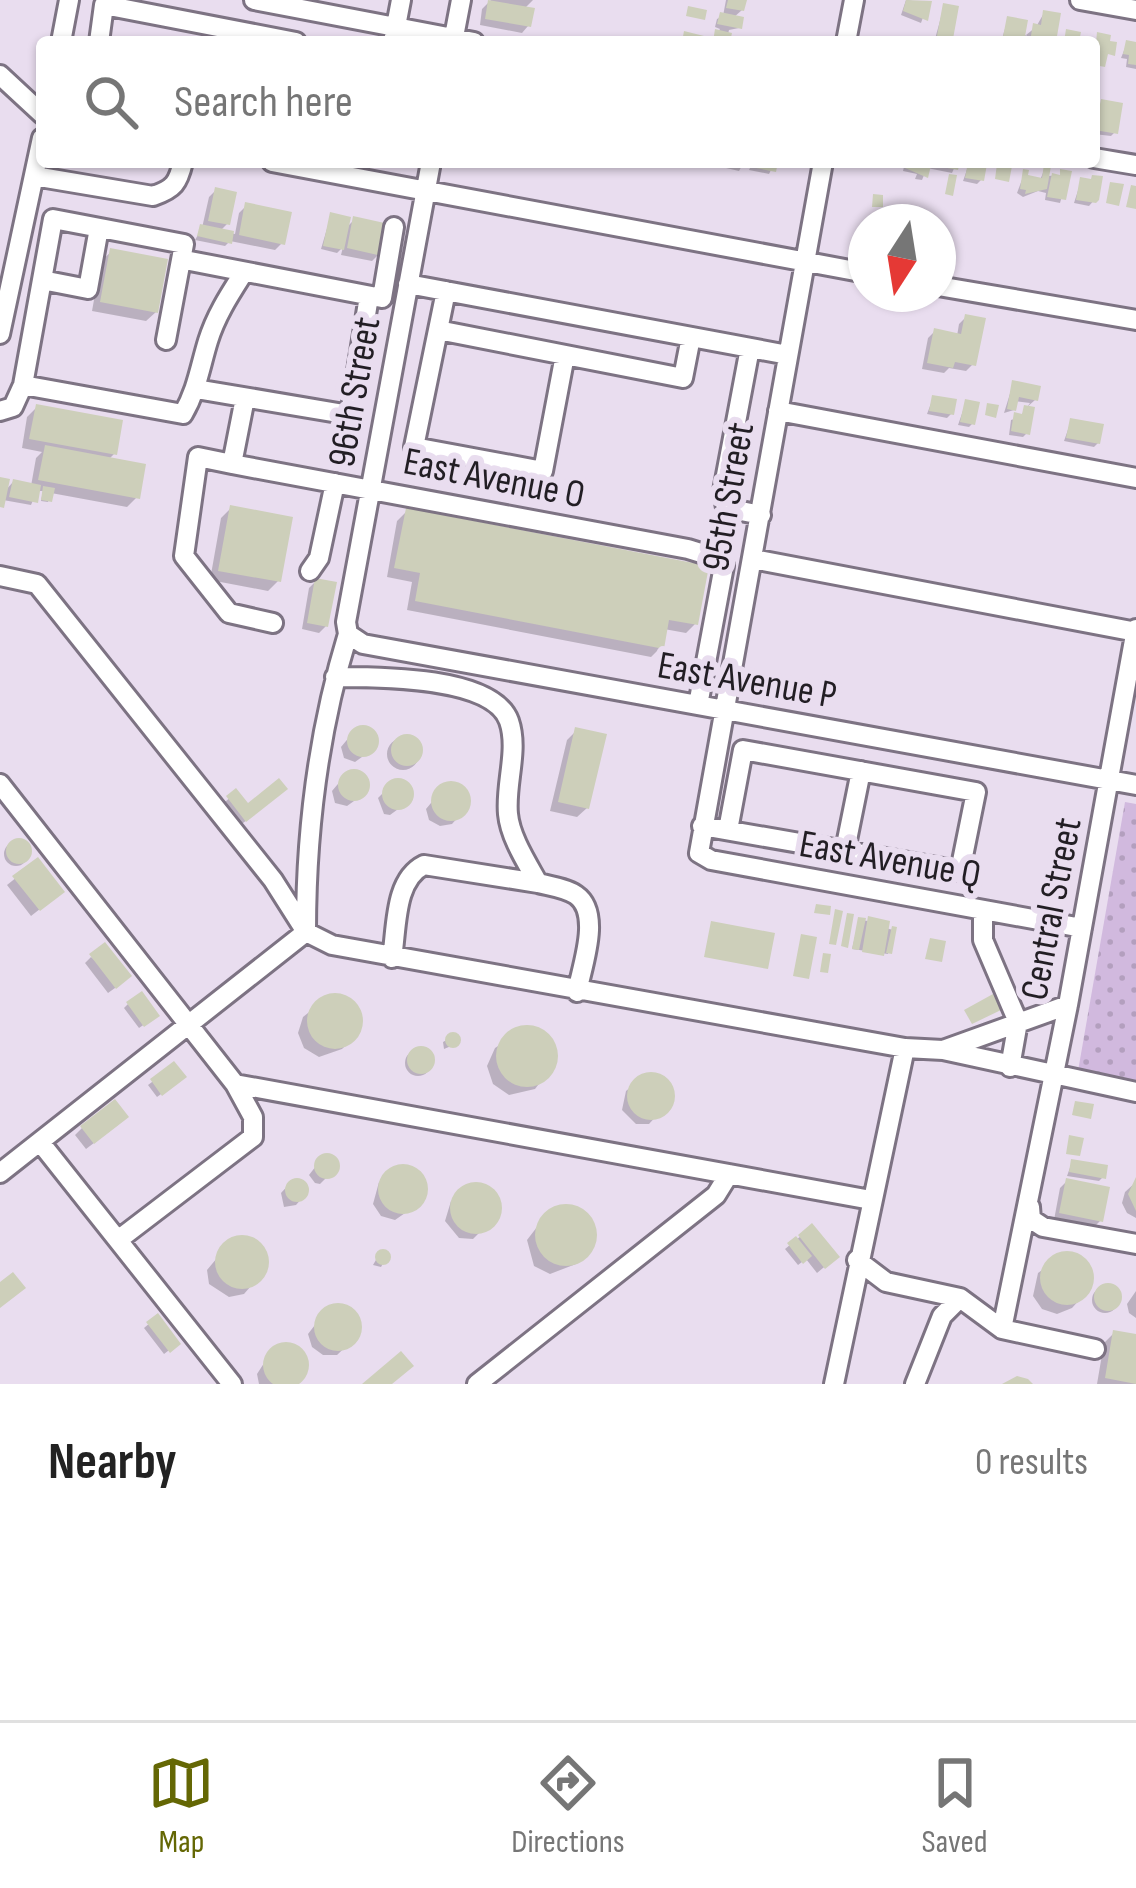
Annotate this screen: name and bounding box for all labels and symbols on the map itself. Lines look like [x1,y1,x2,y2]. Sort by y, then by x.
north arrow [848,204,956,312]
street label: 96th Street [319,313,391,471]
street label: 95th Street [693,419,765,575]
street label: East Avenue O [400,438,588,520]
street label: East Avenue P [654,642,840,720]
street label: Central Street [1011,814,1093,1004]
street label: East Avenue Q [796,821,984,899]

